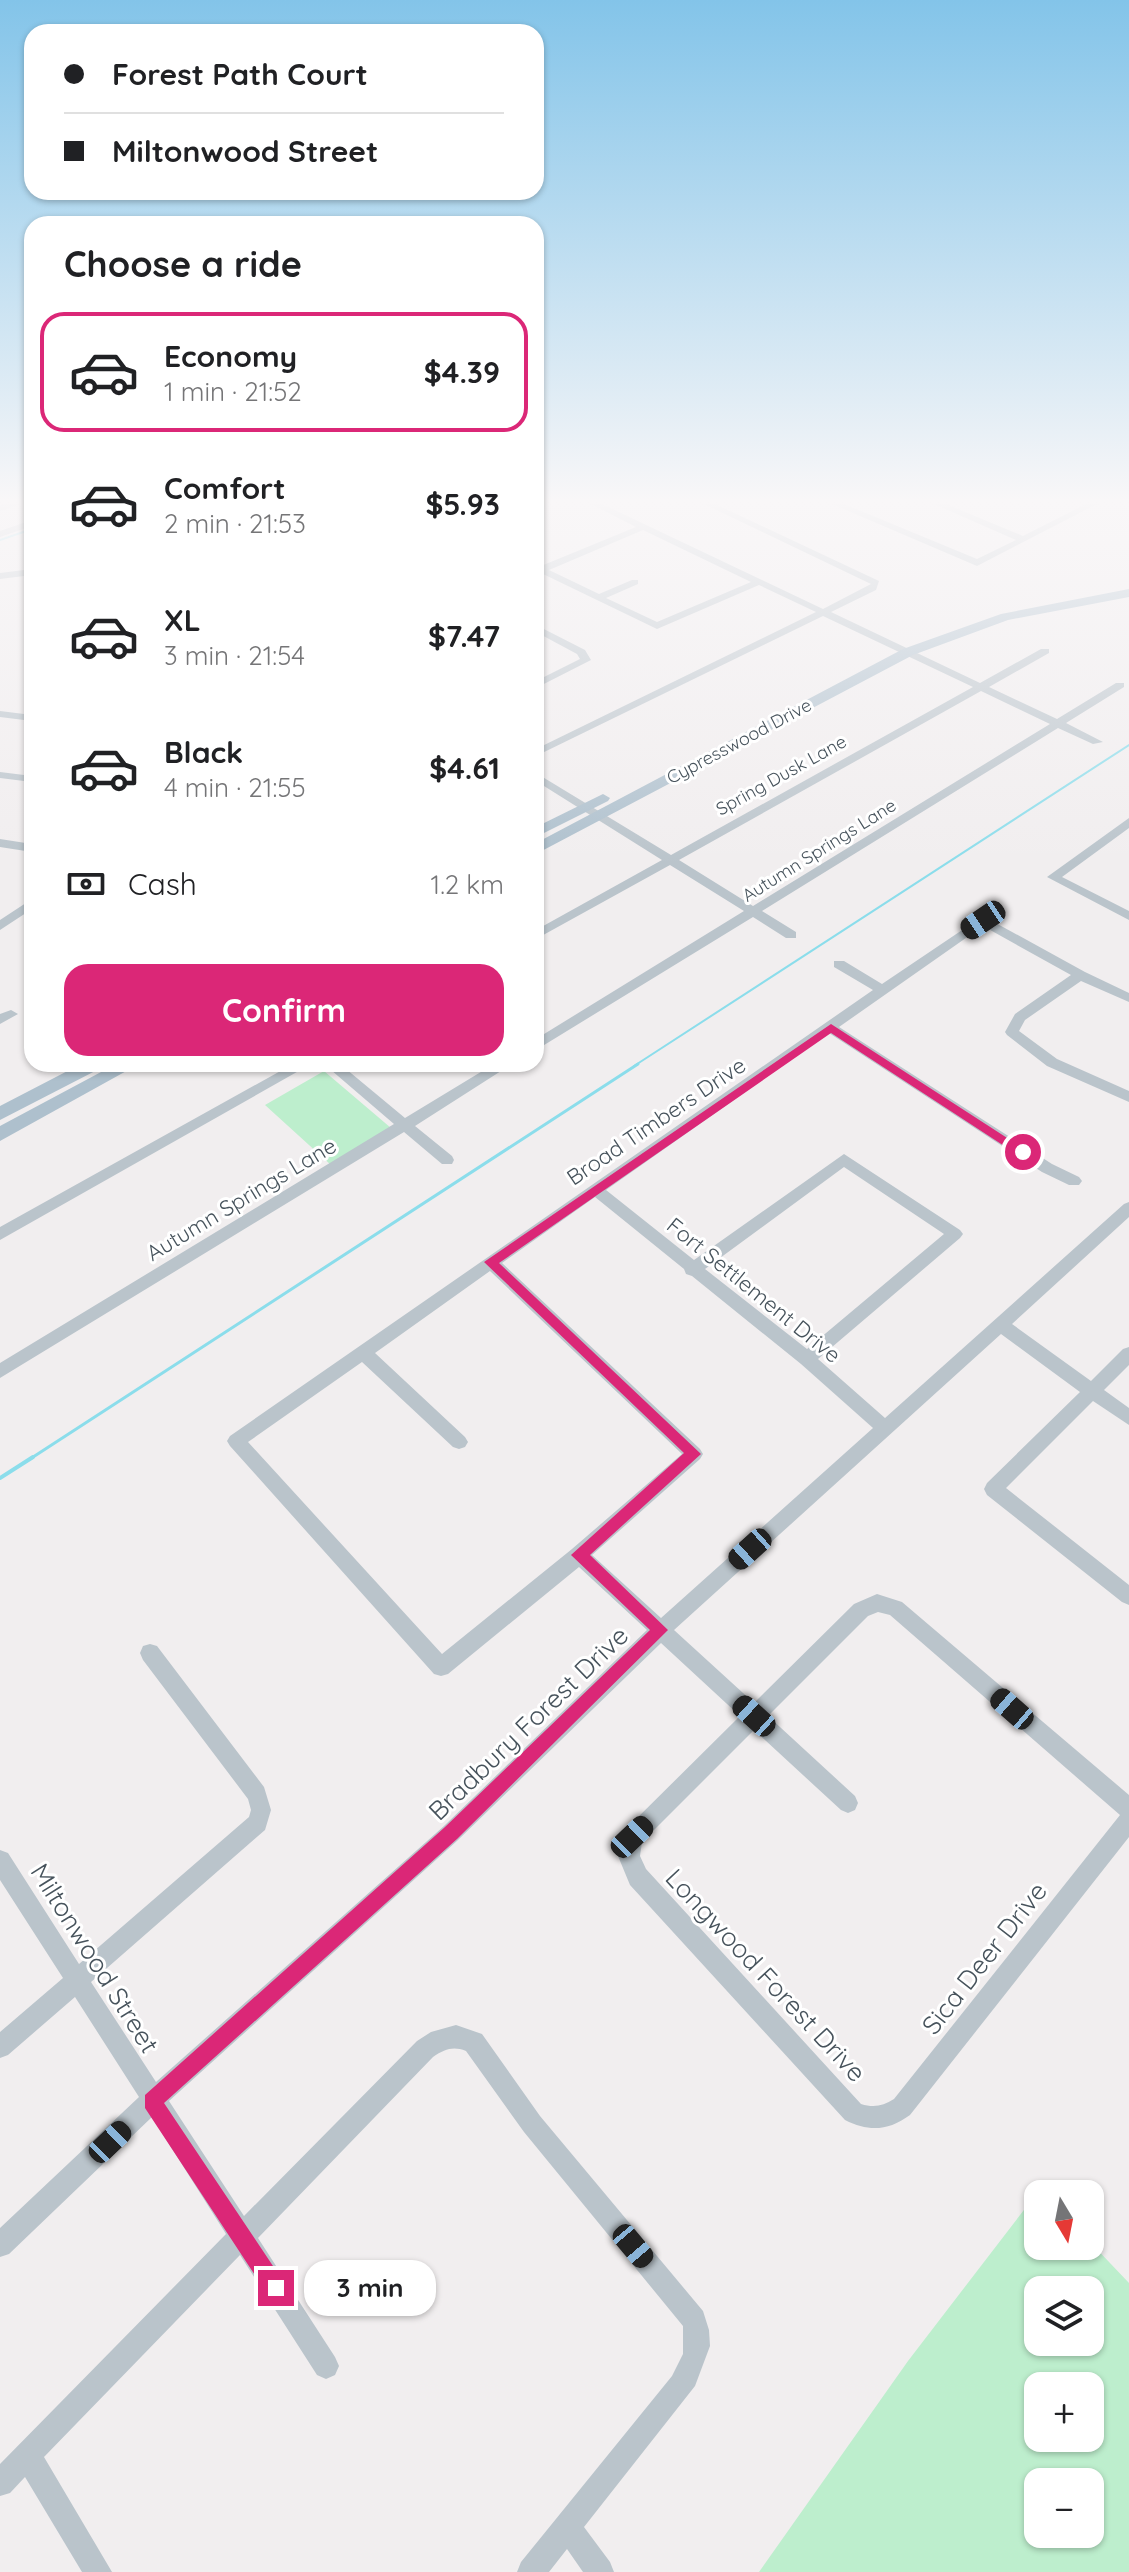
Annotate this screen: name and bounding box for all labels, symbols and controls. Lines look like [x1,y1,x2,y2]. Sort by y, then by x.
text: Forest Path Court [112,55,368,93]
text: Miltonwood Street [112,132,378,170]
text: Choose a ride [64,241,302,286]
icon: car [68,336,140,408]
text: Economy [164,337,297,375]
text: $4.39 [424,353,500,391]
text: 1 min · 21:52 [164,375,302,408]
icon: car [68,468,140,540]
text: Comfort [164,469,285,507]
text: $5.93 [425,485,500,523]
text: 2 min · 21:53 [164,507,306,540]
icon: car [68,600,140,672]
text: XL [164,601,201,639]
text: $7.47 [428,617,500,655]
text: 3 min · 21:54 [164,639,305,672]
street label: Cypresswood Drive [663,693,815,789]
street label: Spring Dusk Lane [712,730,850,820]
icon: car [68,732,140,804]
text: Black [164,733,243,771]
text: $4.61 [429,749,500,787]
text: 4 min · 21:55 [164,771,306,804]
street label: Autumn Springs Lane [738,793,900,907]
icon: cash [64,862,108,906]
text: Cash [128,865,197,903]
text: 1.2 km [431,868,504,901]
car [956,897,1010,943]
button: Confirm [64,964,504,1056]
street label: Broad Timbers Drive [561,1051,751,1191]
street label: Autumn Springs Lane [141,1131,341,1267]
route start [1005,1134,1041,1170]
street label: Fort Settlement Drive [661,1211,847,1369]
car [724,1524,776,1574]
street label: Bradbury Forest Drive [421,1619,635,1827]
car [986,1684,1038,1734]
car [728,1691,780,1741]
car [606,1812,658,1862]
street label: Miltonwood Street [23,1857,167,2059]
street label: Longwood Forest Drive [659,1862,873,2088]
street label: Sica Deer Drive [914,1875,1054,2041]
car [84,2117,136,2167]
north arrow [1024,2180,1104,2260]
map controls [1024,2180,1104,2548]
car [608,2220,658,2272]
callout: 3 min [304,2260,436,2316]
route end [258,2270,294,2306]
text: 3 min [337,2271,403,2304]
button: layers [1024,2276,1104,2356]
button: + [1024,2372,1104,2452]
button: − [1024,2468,1104,2548]

